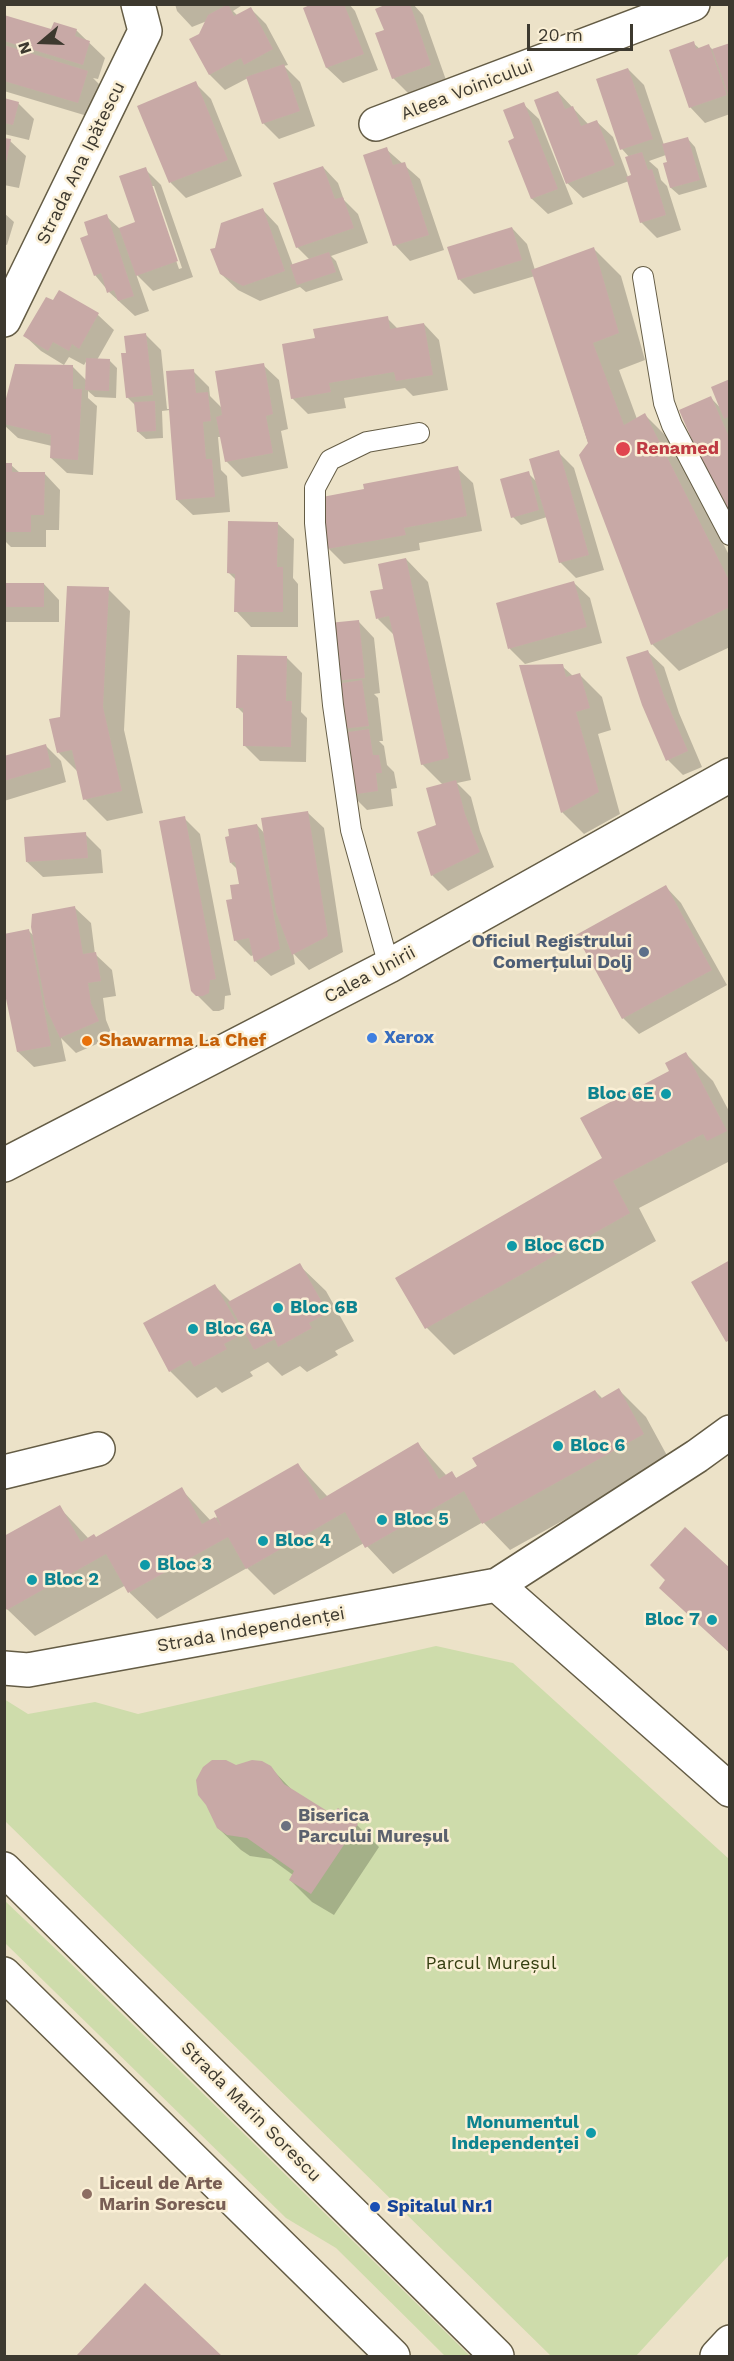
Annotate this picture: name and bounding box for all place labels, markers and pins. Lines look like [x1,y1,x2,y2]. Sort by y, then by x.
place label: Renamed [636,438,719,460]
marker: Renamed [614,440,632,458]
place label: Oficiul Registrului Comerțului Dolj [472,931,632,974]
marker: Oficiul Registrului Comerțului Dolj [637,945,651,959]
place label: Xerox [384,1027,434,1049]
place label: Shawarma La Chef [99,1030,266,1052]
marker: Xerox [365,1031,379,1045]
marker: Shawarma La Chef [80,1034,94,1048]
place label: Bloc 6E [587,1083,654,1105]
marker: Bloc 6E [659,1087,673,1101]
place label: Bloc 6CD [524,1235,605,1257]
marker: Bloc 6CD [505,1239,519,1253]
place label: Bloc 6B [290,1297,358,1319]
marker: Bloc 6B [271,1301,285,1315]
place label: Bloc 6A [205,1318,273,1340]
marker: Bloc 6A [186,1322,200,1336]
place label: Bloc 6 [570,1435,625,1457]
marker: Bloc 6 [551,1439,565,1453]
place label: Bloc 5 [394,1509,449,1531]
marker: Bloc 5 [375,1513,389,1527]
place label: Bloc 4 [275,1530,331,1552]
marker: Bloc 4 [256,1534,270,1548]
place label: Bloc 3 [157,1554,212,1576]
marker: Bloc 3 [138,1558,152,1572]
place label: Bloc 2 [44,1569,99,1591]
marker: Bloc 2 [25,1573,39,1587]
place label: Bloc 7 [645,1609,700,1631]
marker: Bloc 7 [705,1613,719,1627]
place label: Biserica Parcului Mureșul [298,1805,449,1848]
marker: Biserica Parcului Mureșul [279,1819,293,1833]
place label: Monumentul Independenței [451,2112,579,2154]
marker: Monumentul Independenței [584,2126,598,2140]
place label: Liceul de Arte Marin Sorescu [99,2173,226,2216]
marker: Liceul de Arte Marin Sorescu [80,2187,94,2201]
place label: Spitalul Nr.1 [387,2196,492,2218]
marker: Spitalul Nr.1 [368,2200,382,2214]

